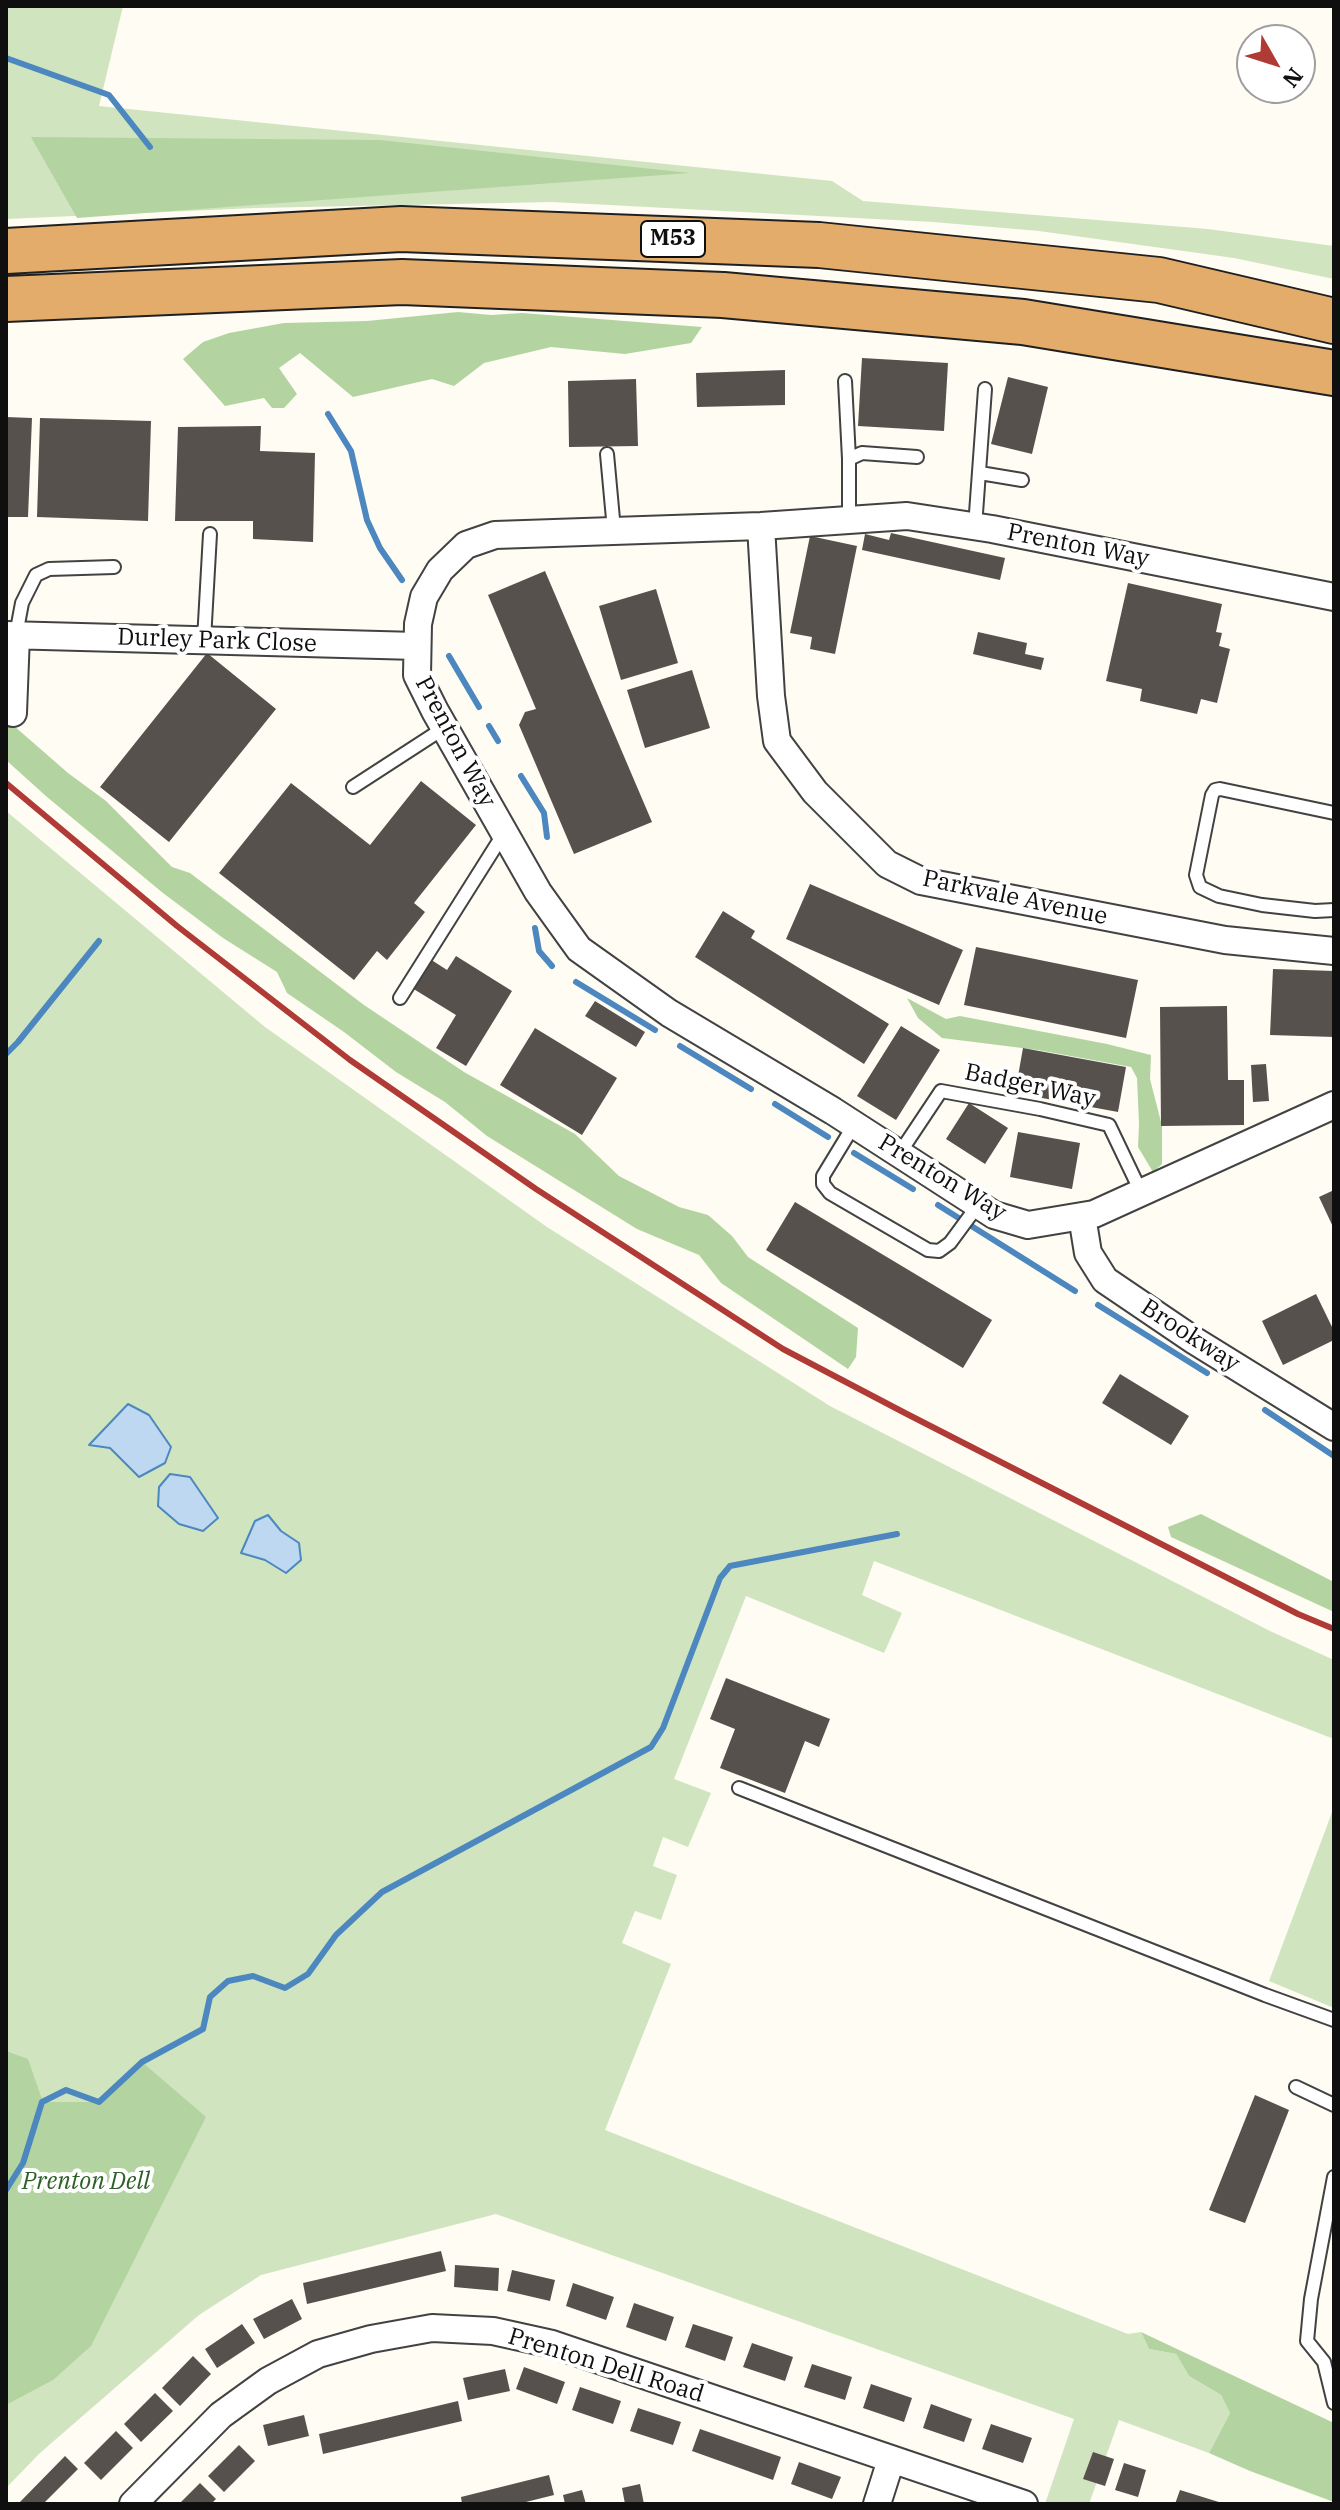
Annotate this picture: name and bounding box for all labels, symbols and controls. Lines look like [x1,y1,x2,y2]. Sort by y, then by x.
north arrow [1236,24,1316,104]
text: N [1277,62,1310,94]
road number: M53 [641,221,705,257]
street label: Prenton Way [1005,518,1151,574]
street label: Durley Park Close [117,623,317,659]
street label: Prenton Way [408,672,502,812]
street label: Parkvale Avenue [920,864,1110,932]
street label: Badger Way [962,1058,1098,1114]
street label: Prenton Way [873,1129,1011,1227]
street label: Brookway [1135,1293,1245,1379]
park label: Prenton Dell [22,2168,150,2196]
street label: Prenton Dell Road [504,2322,708,2410]

